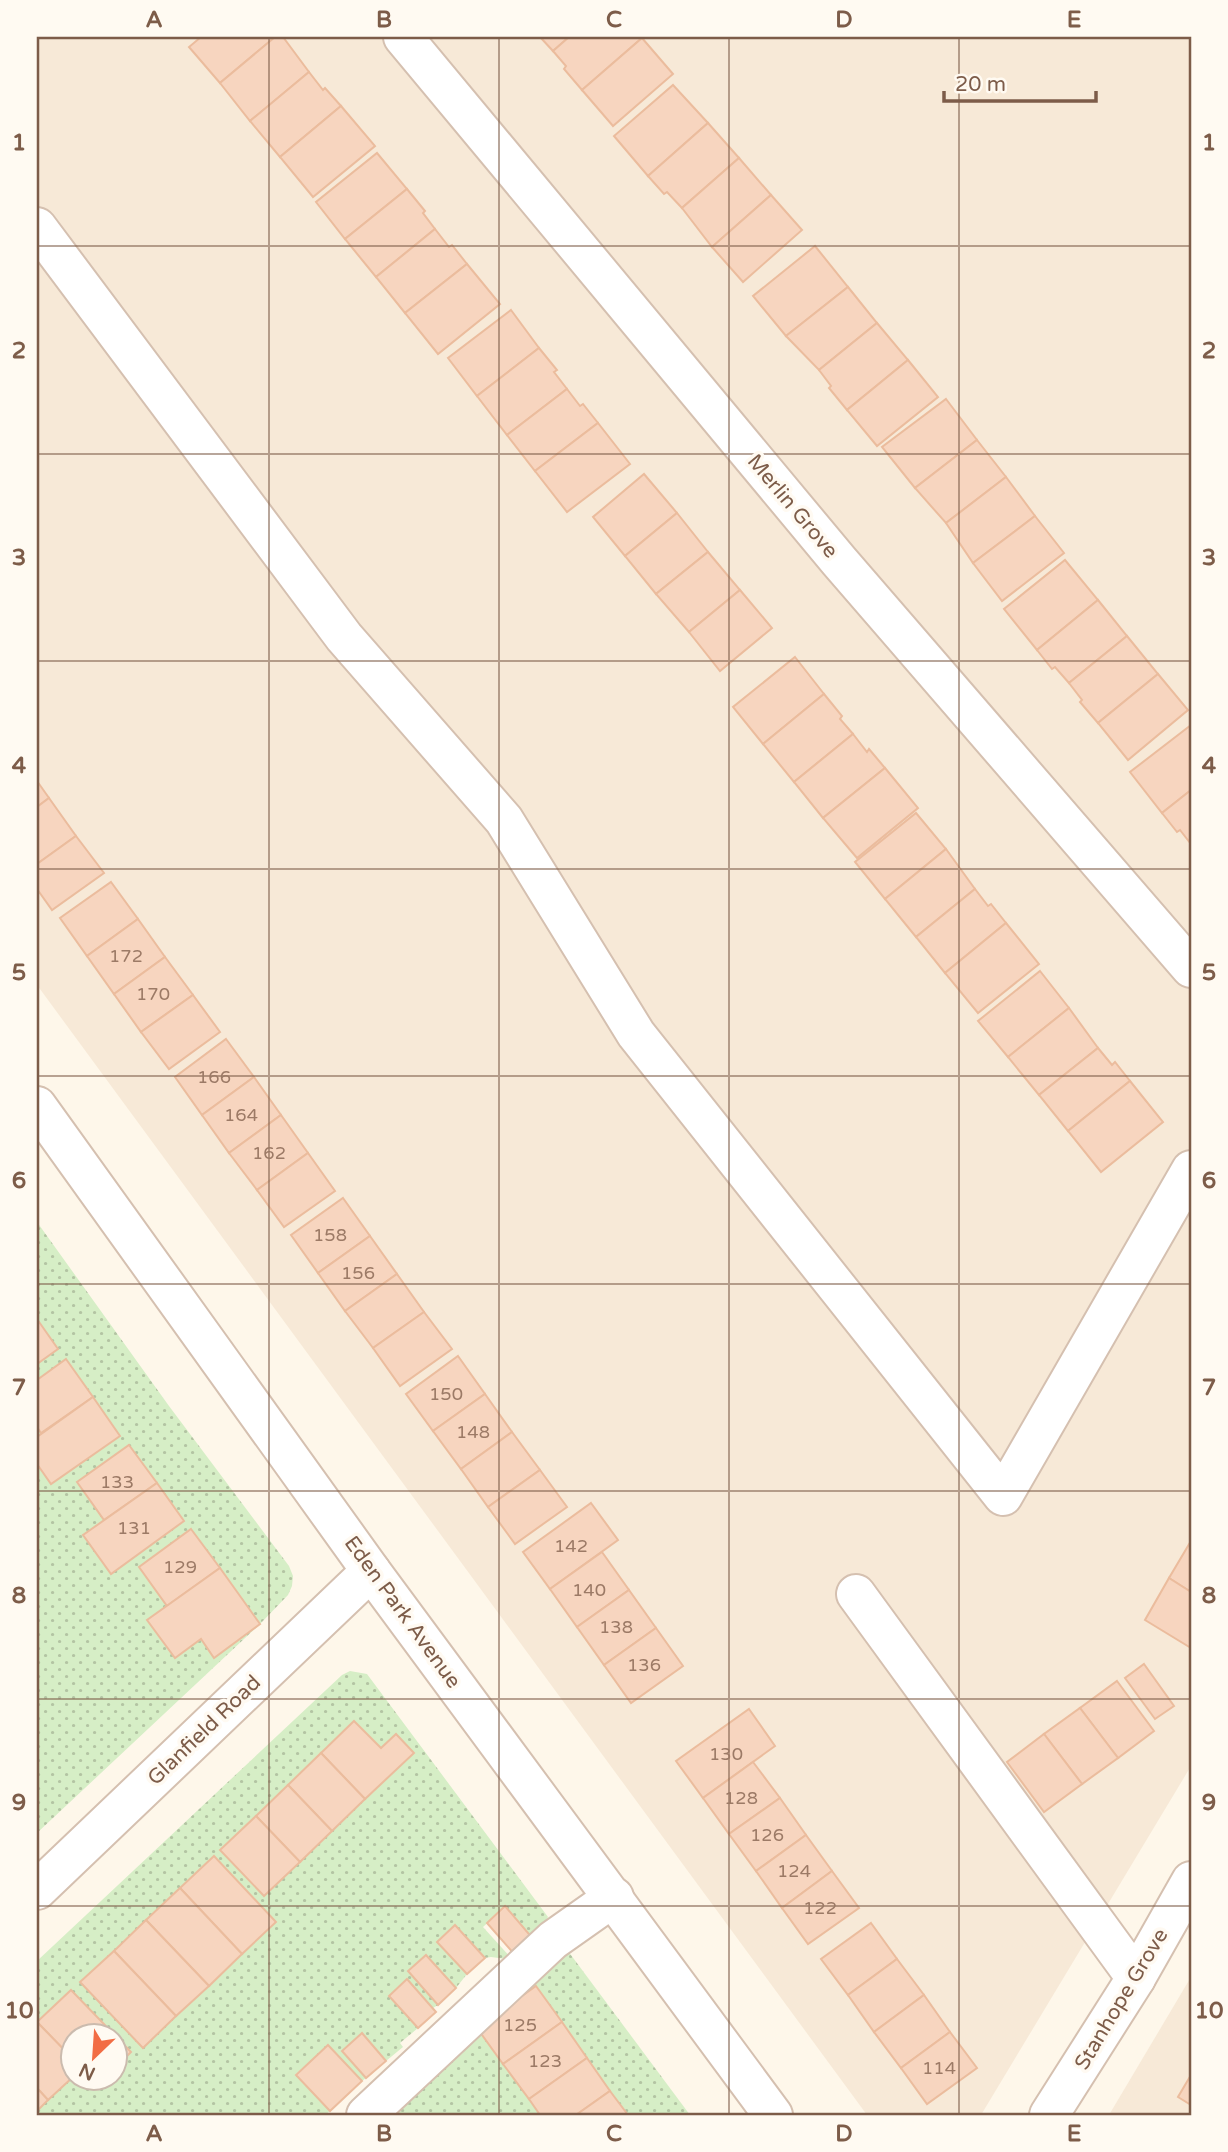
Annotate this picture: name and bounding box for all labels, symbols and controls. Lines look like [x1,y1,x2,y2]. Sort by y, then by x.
text: A [145,6,163,34]
text: B [376,6,392,34]
text: C [606,6,622,34]
text: D [835,6,853,34]
text: E [1067,6,1081,34]
scale bar [944,60,1097,104]
text: 20 m [955,72,1006,97]
text: 1 [12,129,26,157]
text: 1 [1202,129,1216,157]
text: 2 [12,337,26,365]
text: 2 [1202,337,1216,365]
street label: Merlin Grove [742,449,843,563]
text: 3 [12,544,26,572]
text: 3 [1202,544,1216,572]
text: 4 [12,752,27,780]
text: 4 [1202,752,1217,780]
house number: 172 [109,945,143,967]
text: 5 [12,959,26,987]
text: 5 [1202,959,1216,987]
house number: 170 [136,983,170,1005]
house number: 166 [197,1066,231,1088]
house number: 164 [224,1104,258,1126]
house number: 162 [252,1142,286,1164]
text: 6 [12,1167,26,1195]
text: 6 [1202,1167,1216,1195]
house number: 158 [313,1224,347,1246]
house number: 156 [341,1262,375,1284]
text: 7 [12,1374,26,1402]
text: 7 [1202,1374,1216,1402]
house number: 150 [429,1383,463,1405]
house number: 148 [456,1421,490,1443]
house number: 133 [100,1471,134,1493]
house number: 131 [117,1517,151,1539]
street label: Eden Park Avenue [339,1531,466,1693]
house number: 142 [554,1535,588,1557]
house number: 129 [163,1556,197,1578]
house number: 140 [572,1579,606,1601]
text: 8 [12,1582,26,1610]
text: 8 [1202,1582,1216,1610]
house number: 138 [599,1616,633,1638]
house number: 136 [627,1654,661,1676]
street label: Glanfield Road [143,1670,266,1791]
house number: 130 [709,1743,743,1765]
house number: 128 [724,1787,758,1809]
text: 9 [12,1789,26,1817]
text: 9 [1202,1789,1216,1817]
house number: 126 [750,1824,784,1846]
house number: 124 [777,1860,811,1882]
house number: 122 [803,1897,837,1919]
street label: Stanhope Grove [1069,1924,1173,2074]
text: 10 [5,1997,33,2025]
text: 10 [1195,1997,1223,2025]
house number: 125 [503,2014,537,2036]
north arrow [60,2022,130,2092]
house number: 123 [528,2050,562,2072]
house number: 114 [922,2057,956,2079]
text: N [76,2058,99,2085]
text: A [145,2120,163,2148]
text: B [376,2120,392,2148]
text: C [606,2120,622,2148]
text: D [835,2120,853,2148]
text: E [1067,2120,1081,2148]

